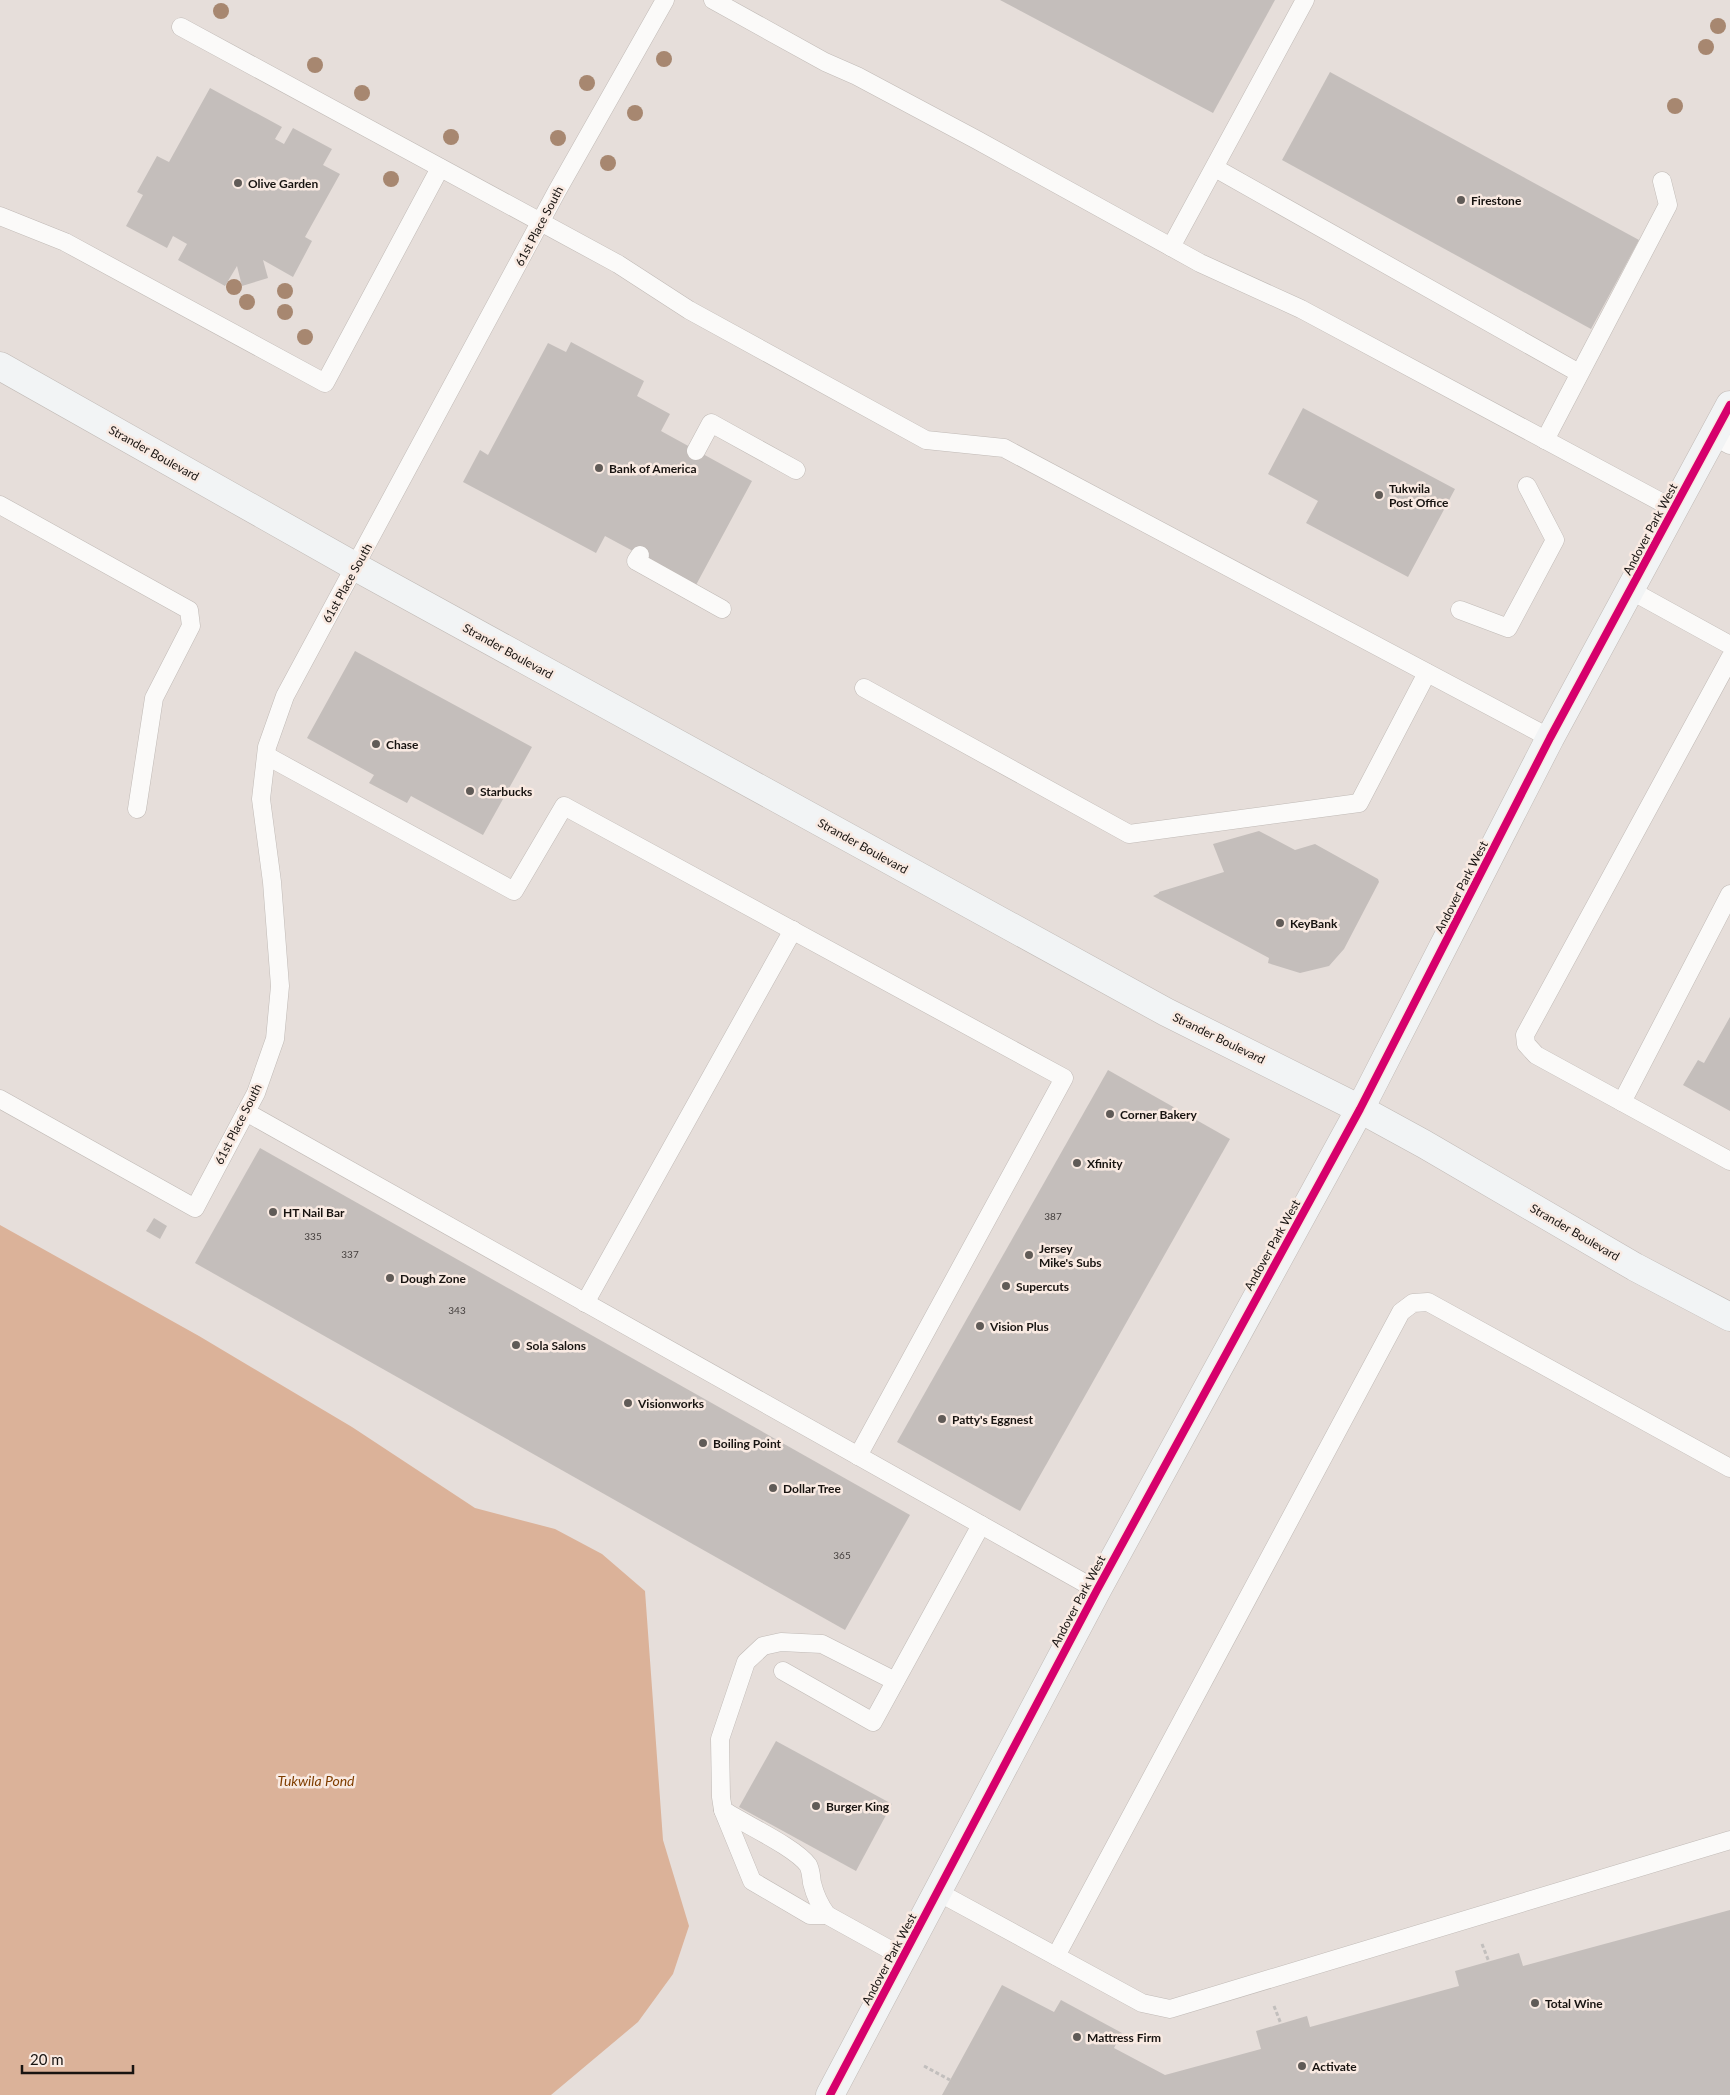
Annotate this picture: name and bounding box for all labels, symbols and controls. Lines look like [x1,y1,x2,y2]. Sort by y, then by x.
place label: Olive Garden [248,176,318,191]
marker: Olive Garden [232,177,244,189]
street label: 61st Place South [512,183,566,269]
place label: Firestone [1471,193,1522,208]
marker: Firestone [1455,194,1467,206]
street label: Strander Boulevard [106,422,202,484]
place label: Bank of America [609,461,697,476]
marker: Bank of America [593,462,605,474]
street label: Andover Park West [1620,480,1681,577]
place label: Tukwila Post Office [1389,481,1449,510]
marker: Tukwila Post Office [1373,489,1385,501]
street label: 61st Place South [319,541,375,625]
street label: Strander Boulevard [460,620,556,682]
place label: Chase [386,737,419,752]
marker: Chase [370,738,382,750]
place label: Starbucks [480,784,532,799]
marker: Starbucks [464,785,476,797]
street label: Strander Boulevard [815,815,911,877]
street label: Andover Park West [1431,838,1491,936]
place label: KeyBank [1290,916,1338,931]
marker: KeyBank [1274,917,1286,929]
street label: Strander Boulevard [1170,1009,1268,1067]
street label: 61st Place South [211,1081,265,1167]
place label: Corner Bakery [1120,1107,1197,1122]
marker: Corner Bakery [1104,1108,1116,1120]
place label: Xfinity [1087,1156,1123,1171]
marker: Xfinity [1071,1157,1083,1169]
street label: Andover Park West [1241,1196,1304,1293]
street label: Strander Boulevard [1528,1200,1622,1264]
place label: HT Nail Bar [283,1205,345,1220]
marker: HT Nail Bar [267,1206,279,1218]
house number: 387 [1044,1210,1062,1222]
house number: 335 [304,1230,322,1242]
place label: Jersey Mike's Subs [1039,1241,1102,1270]
house number: 337 [341,1248,359,1260]
marker: Jersey Mike's Subs [1023,1249,1035,1261]
place label: Dough Zone [400,1271,466,1286]
marker: Dough Zone [384,1272,396,1284]
place label: Supercuts [1016,1279,1069,1294]
marker: Supercuts [1000,1280,1012,1292]
house number: 343 [448,1304,466,1316]
place label: Vision Plus [989,1319,1049,1334]
marker: Vision Plus [974,1320,986,1332]
place label: Sola Salons [526,1338,586,1353]
marker: Sola Salons [510,1339,522,1351]
place label: Visionworks [637,1396,704,1411]
marker: Visionworks [622,1397,634,1409]
place label: Patty's Eggnest [952,1412,1033,1427]
marker: Patty's Eggnest [936,1413,948,1425]
place label: Boiling Point [713,1436,782,1451]
marker: Boiling Point [697,1437,709,1449]
place label: Dollar Tree [783,1481,841,1496]
marker: Dollar Tree [767,1482,779,1494]
house number: 365 [833,1549,851,1561]
street label: Andover Park West [1048,1552,1109,1649]
water label: Tukwila Pond [277,1772,355,1789]
place label: Burger King [826,1799,890,1814]
marker: Burger King [810,1800,822,1812]
street label: Andover Park West [859,1910,920,2007]
place label: Total Wine [1545,1996,1603,2011]
marker: Total Wine [1529,1997,1541,2009]
place label: Mattress Firm [1087,2030,1161,2045]
marker: Mattress Firm [1071,2031,1083,2043]
scale bar [22,2042,134,2074]
text: 20 m [30,2050,64,2068]
place label: Activate [1311,2059,1357,2074]
marker: Activate [1296,2060,1308,2072]

